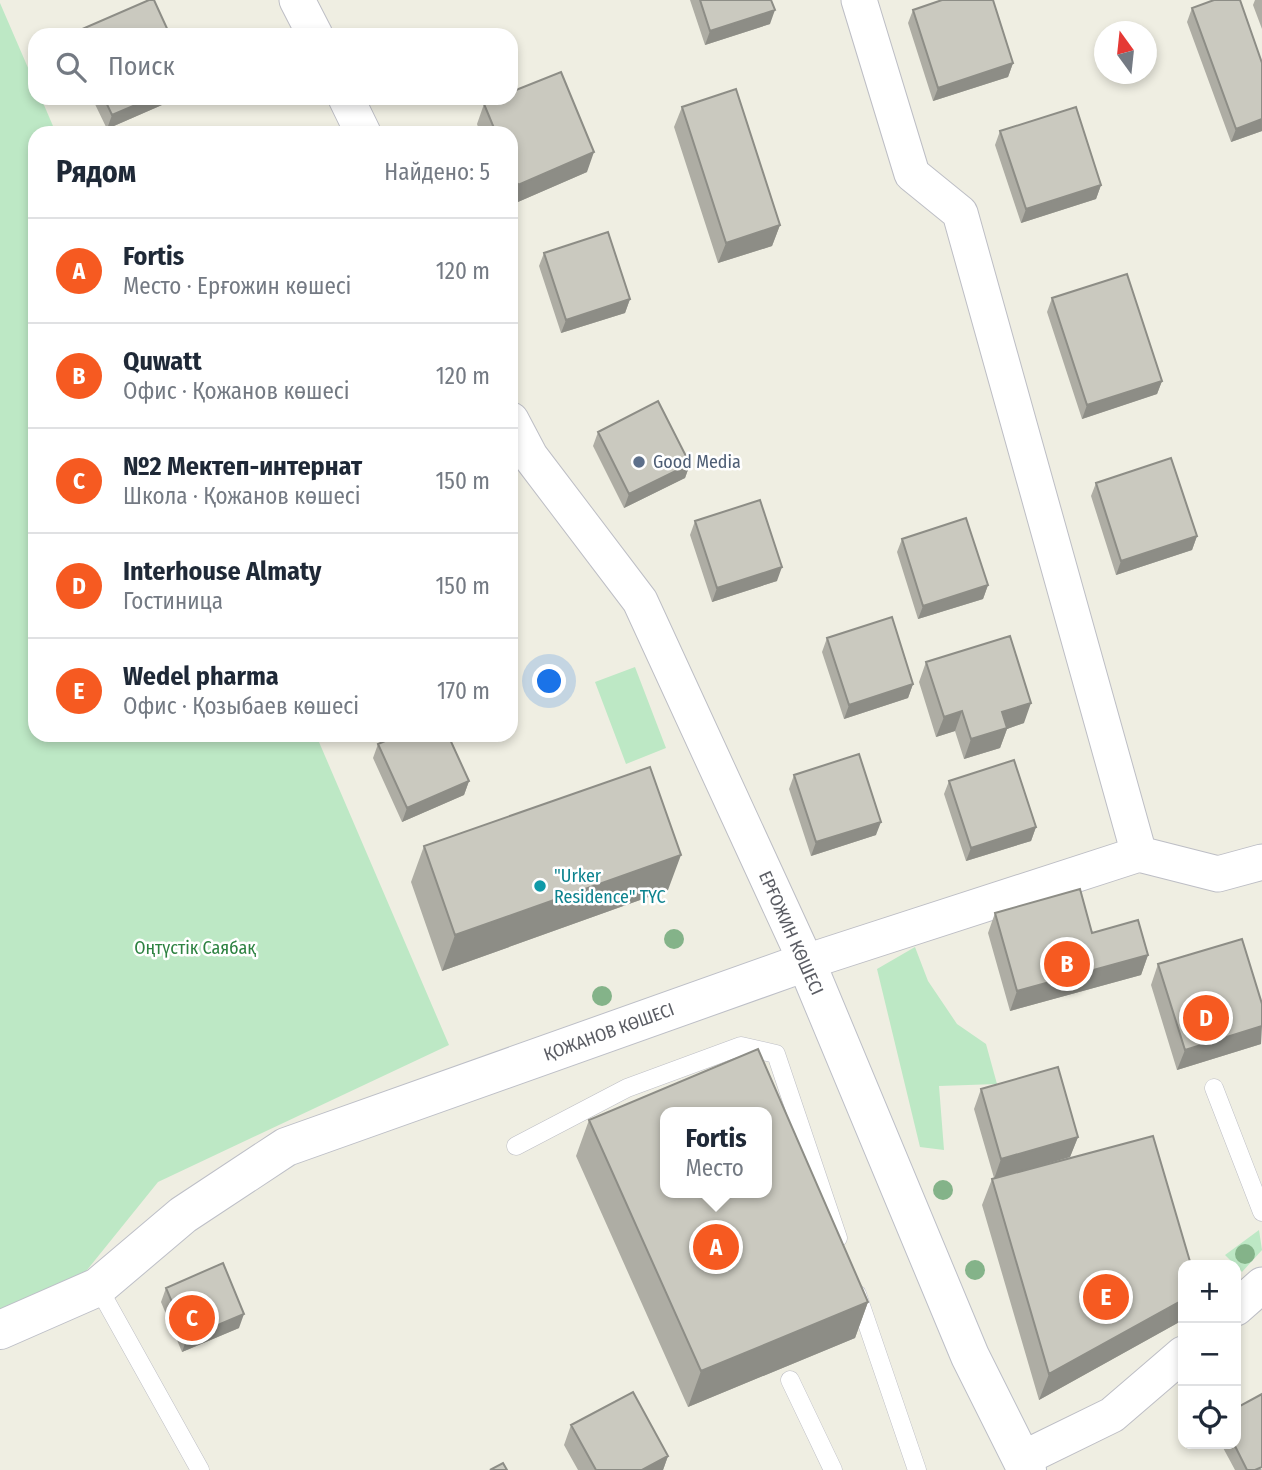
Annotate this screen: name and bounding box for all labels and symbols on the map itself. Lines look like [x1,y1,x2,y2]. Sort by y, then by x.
north arrow [1094,21,1157,84]
place label: Good Media [653,451,741,473]
marker: Good Media [631,454,647,470]
your location [532,664,566,698]
place label: "Urker Residence" ТҮС [554,865,666,908]
street label: ЕРҒОЖИН КӨШЕСІ [754,868,828,998]
marker: "Urker Residence" ТҮС [532,878,548,894]
park label: Оңтүстік Саябақ [134,937,256,959]
pin: B [1044,938,1090,990]
pin: D [1183,992,1229,1044]
street label: ҚОЖАНОВ КӨШЕСІ [541,998,677,1066]
pin: A [693,1221,739,1273]
pin: E [1083,1271,1129,1323]
pin: C [169,1292,215,1344]

